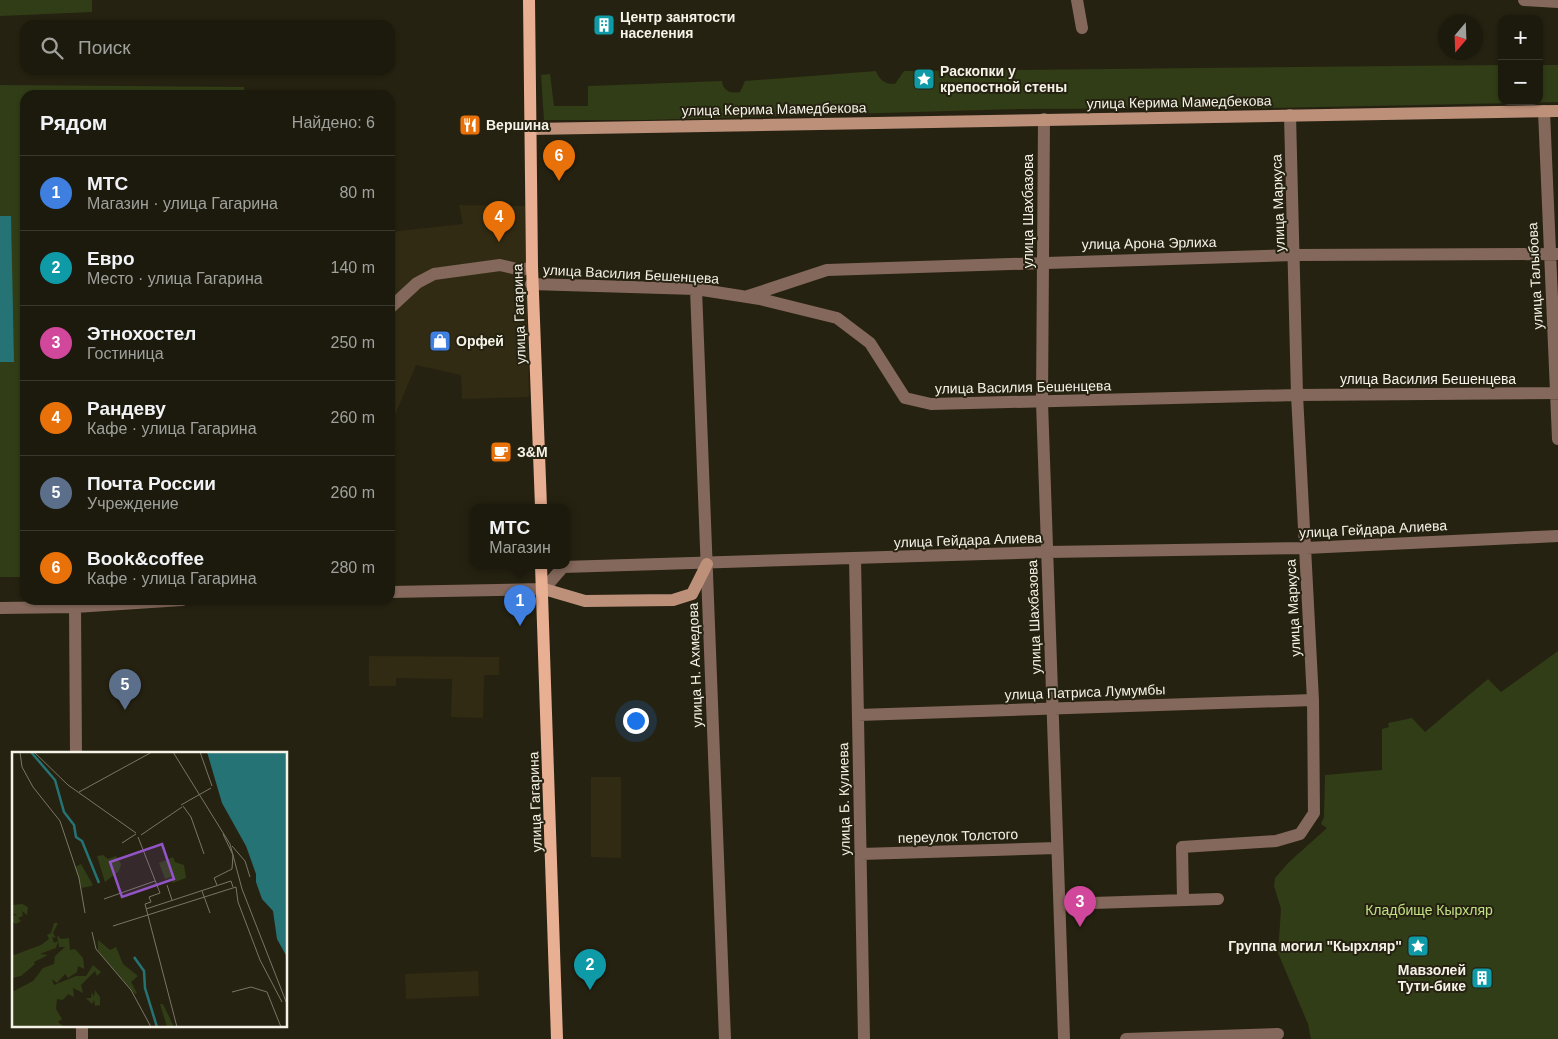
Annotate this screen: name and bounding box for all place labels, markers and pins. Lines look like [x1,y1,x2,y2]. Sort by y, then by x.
place label: Центр занятости населения [620,9,735,41]
building icon: Центр занятости населения [592,13,616,37]
place label: Раскопки у крепостной стены [940,63,1067,95]
place icon: Раскопки у крепостной стены [912,67,936,91]
restaurant icon: Вершина [458,113,482,137]
place label: Вершина [486,117,549,133]
pin: 6 [543,140,575,181]
pin: 4 [483,201,515,242]
shop icon: Орфей [428,329,452,353]
place label: Орфей [456,333,504,349]
cafe icon: З&М [489,440,513,464]
place label: З&М [517,444,548,460]
pin: 1 [504,585,536,626]
pin: 5 [109,669,141,710]
pin: 3 [1064,886,1096,927]
place icon: Группа могил "Кырхляр" [1406,934,1430,958]
place label: Группа могил "Кырхляр" [1228,938,1402,954]
pin: 2 [574,949,606,990]
place label: Мавзолей Тути-бике [1398,962,1466,994]
building icon: Мавзолей Тути-бике [1470,966,1494,990]

